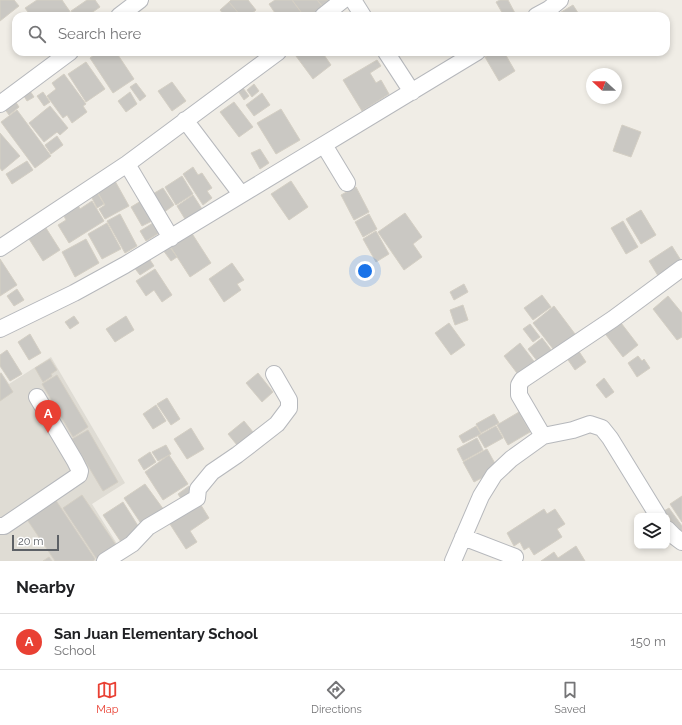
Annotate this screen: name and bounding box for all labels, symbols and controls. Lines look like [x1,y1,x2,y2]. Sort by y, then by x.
search box [12,12,670,56]
icon: search [26,23,48,45]
text: Search here [58,25,141,43]
north arrow [586,68,622,104]
your location [355,261,375,281]
pin: A [35,400,61,433]
map controls [634,513,670,549]
button: layers [634,513,670,549]
scale bar [12,533,59,552]
text: 20 m [18,535,43,548]
text: Nearby [16,577,75,597]
text: San Juan Elementary School [54,625,258,643]
text: A [25,634,33,649]
text: 150 m [630,634,666,649]
text: School [54,643,96,658]
tab: Map [96,679,119,716]
tab: Directions [311,679,362,716]
tab: Saved [554,679,586,716]

